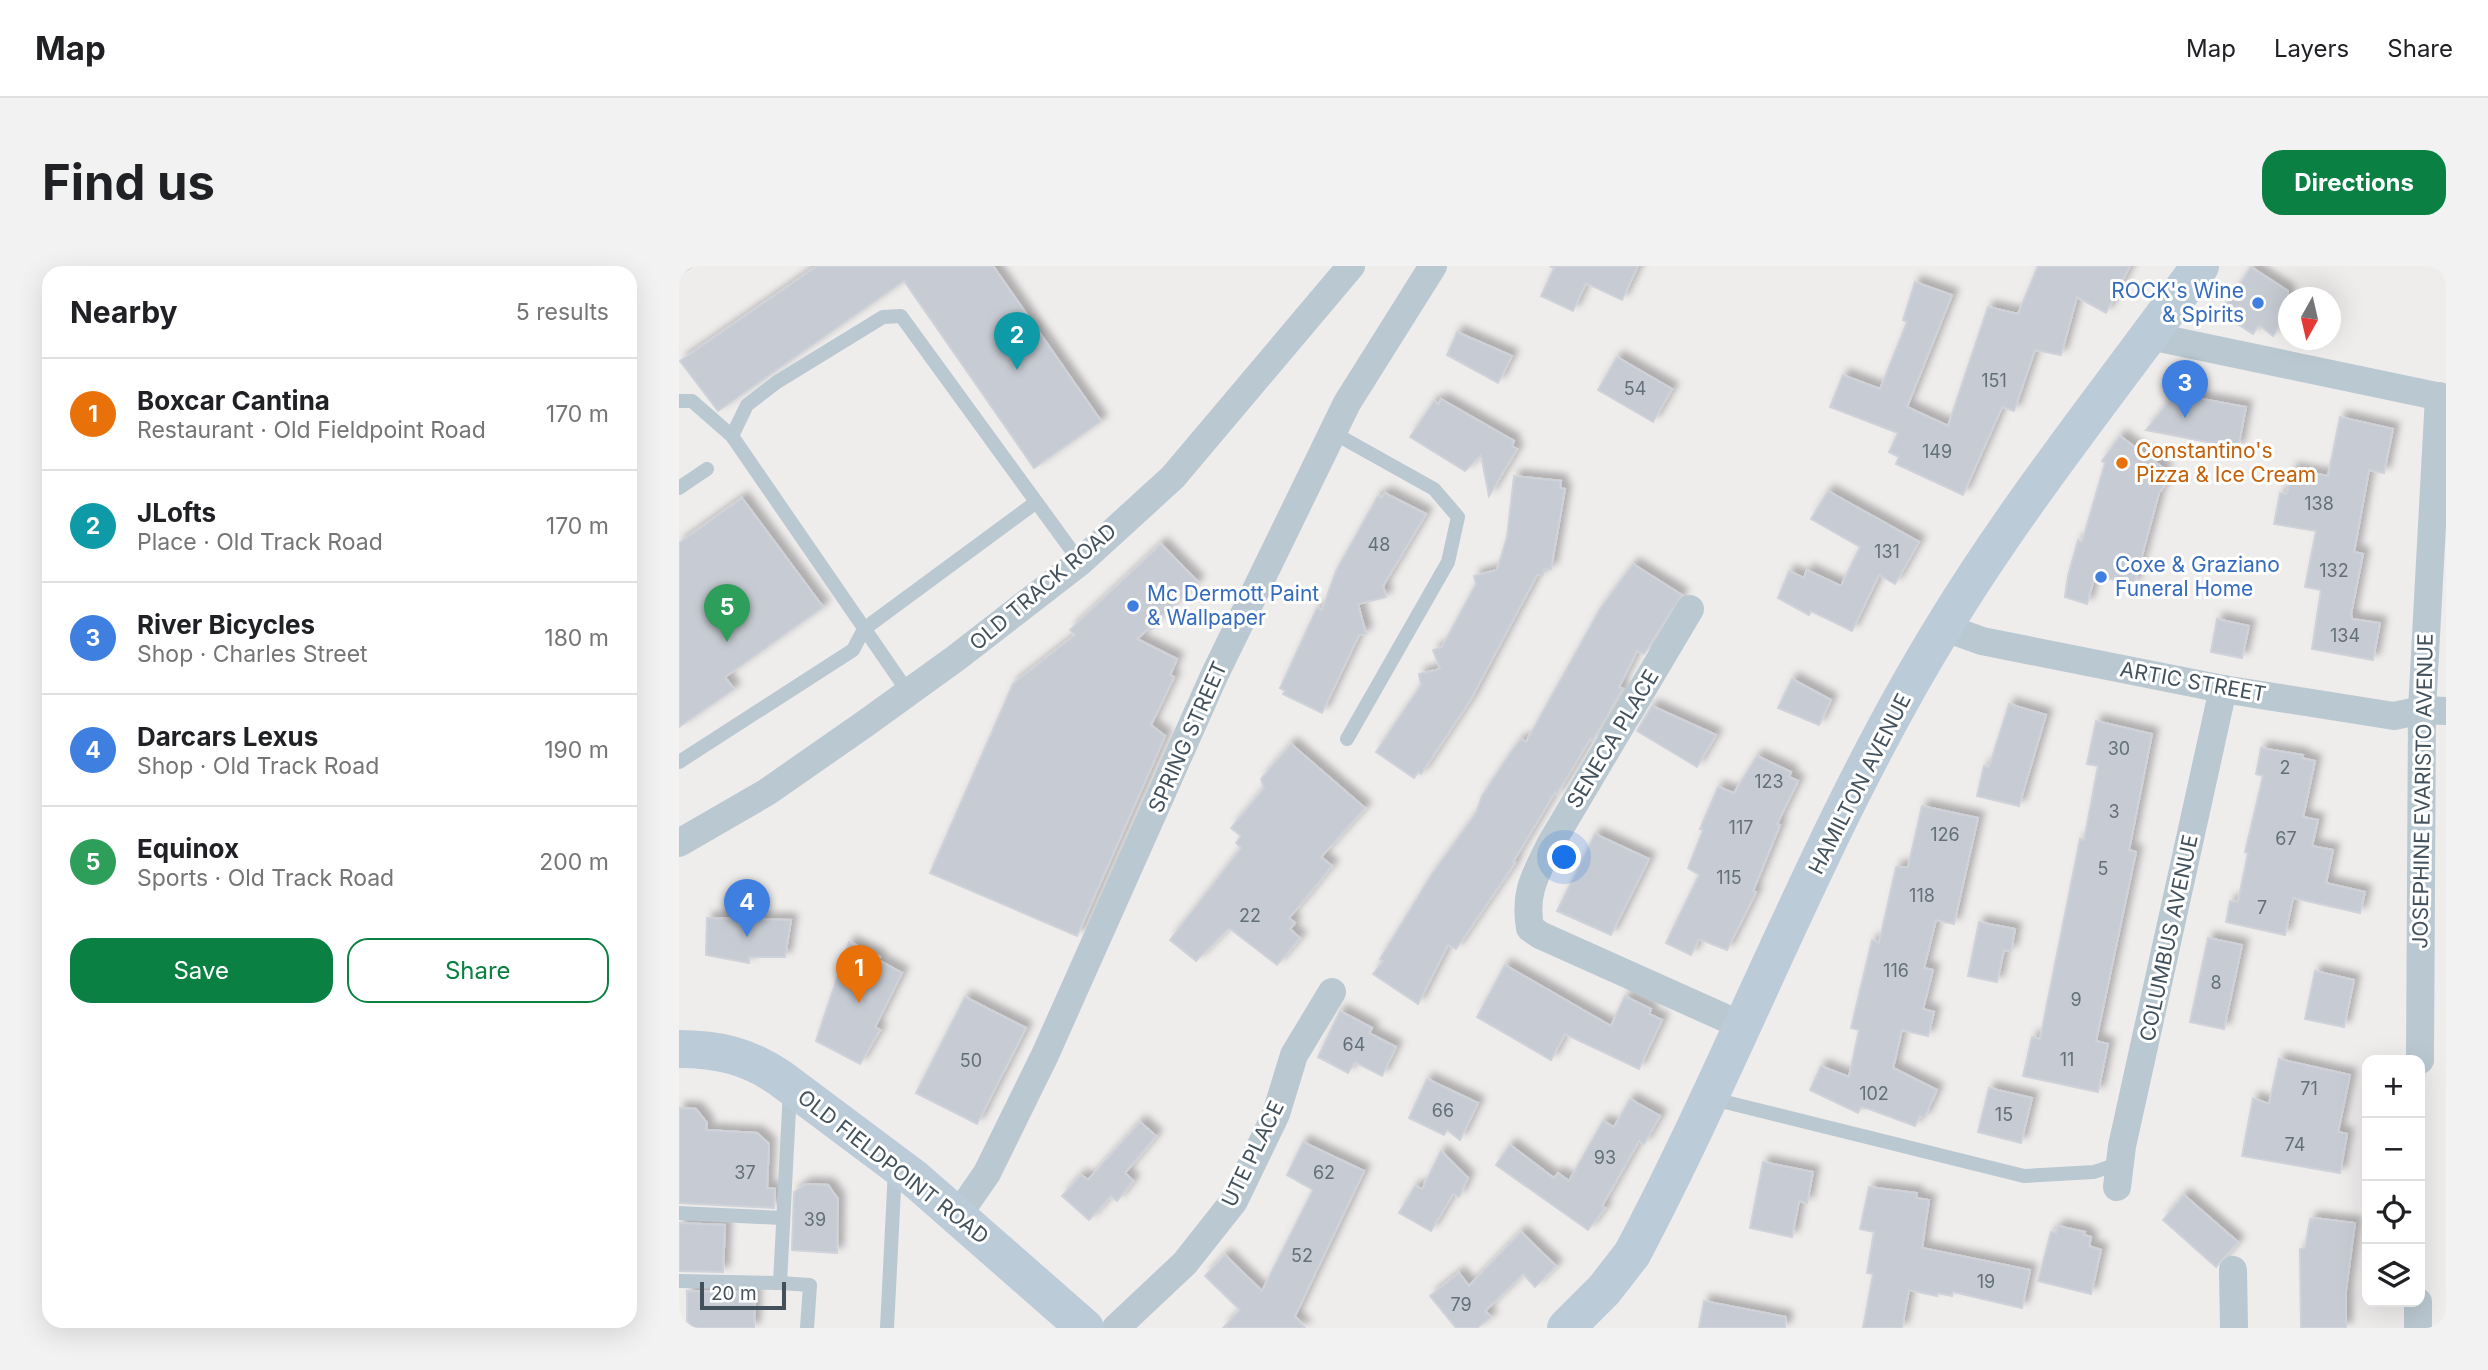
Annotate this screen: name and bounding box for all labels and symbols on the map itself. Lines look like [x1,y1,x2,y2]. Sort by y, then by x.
place label: ROCK's Wine & Spirits [2111,278,2244,327]
north arrow [2278,287,2341,350]
marker: ROCK's Wine & Spirits [2250,295,2266,311]
pin: 2 [994,312,1040,370]
pin: 3 [2162,360,2208,418]
house number: 151 [1981,370,2007,391]
house number: 54 [1624,378,1646,399]
place label: Constantino's Pizza & Ice Cream [2136,438,2316,487]
house number: 149 [1922,441,1952,462]
marker: Constantino's Pizza & Ice Cream [2114,455,2130,471]
house number: 138 [2304,493,2334,514]
street label: OLD TRACK ROAD [964,518,1121,655]
house number: 48 [1368,534,1390,555]
house number: 131 [1874,541,1900,562]
place label: Coxe & Graziano Funeral Home [2115,552,2280,601]
house number: 132 [2319,560,2349,581]
marker: Coxe & Graziano Funeral Home [2093,569,2109,585]
place label: Mc Dermott Paint & Wallpaper [1147,581,1319,630]
pin: 5 [704,584,750,642]
marker: Mc Dermott Paint & Wallpaper [1125,598,1141,614]
house number: 134 [2330,625,2360,646]
street label: JOSEPHINE EVARISTO AVENUE [2407,633,2438,949]
street label: ARTIC STREET [2118,656,2268,707]
street label: SPRING STREET [1143,657,1232,816]
street label: SENECA PLACE [1561,665,1664,812]
street label: HAMILTON AVENUE [1803,689,1916,878]
house number: 30 [2108,738,2130,759]
house number: 2 [2280,757,2290,778]
house number: 123 [1754,771,1784,792]
house number: 3 [2108,801,2120,822]
house number: 117 [1729,817,1753,838]
house number: 126 [1930,824,1960,845]
house number: 67 [2275,828,2297,849]
street label: COLUMBUS AVENUE [2134,832,2203,1044]
your location [1547,840,1581,874]
house number: 5 [2098,858,2108,879]
house number: 115 [1716,867,1742,888]
pin: 4 [724,879,770,937]
house number: 118 [1909,885,1935,906]
house number: 7 [2257,897,2267,918]
house number: 22 [1239,905,1261,926]
pin: 1 [836,945,882,1003]
house number: 116 [1883,960,1909,981]
house number: 8 [2210,972,2222,993]
house number: 9 [2070,989,2082,1010]
house number: 64 [1343,1034,1365,1055]
house number: 11 [2060,1049,2074,1070]
house number: 50 [960,1050,982,1071]
house number: 71 [2300,1078,2318,1099]
house number: 102 [1859,1083,1889,1104]
street label: OLD FIELDPOINT ROAD [793,1084,994,1249]
street label: UTE PLACE [1216,1097,1289,1211]
house number: 66 [1432,1100,1454,1121]
house number: 15 [1995,1104,2013,1125]
house number: 74 [2285,1134,2305,1155]
house number: 93 [1594,1147,1616,1168]
house number: 37 [734,1162,756,1183]
house number: 62 [1313,1162,1335,1183]
house number: 39 [804,1209,826,1230]
house number: 52 [1291,1245,1313,1266]
house number: 19 [1977,1271,1995,1292]
scale bar [700,1279,786,1311]
house number: 79 [1450,1294,1472,1315]

